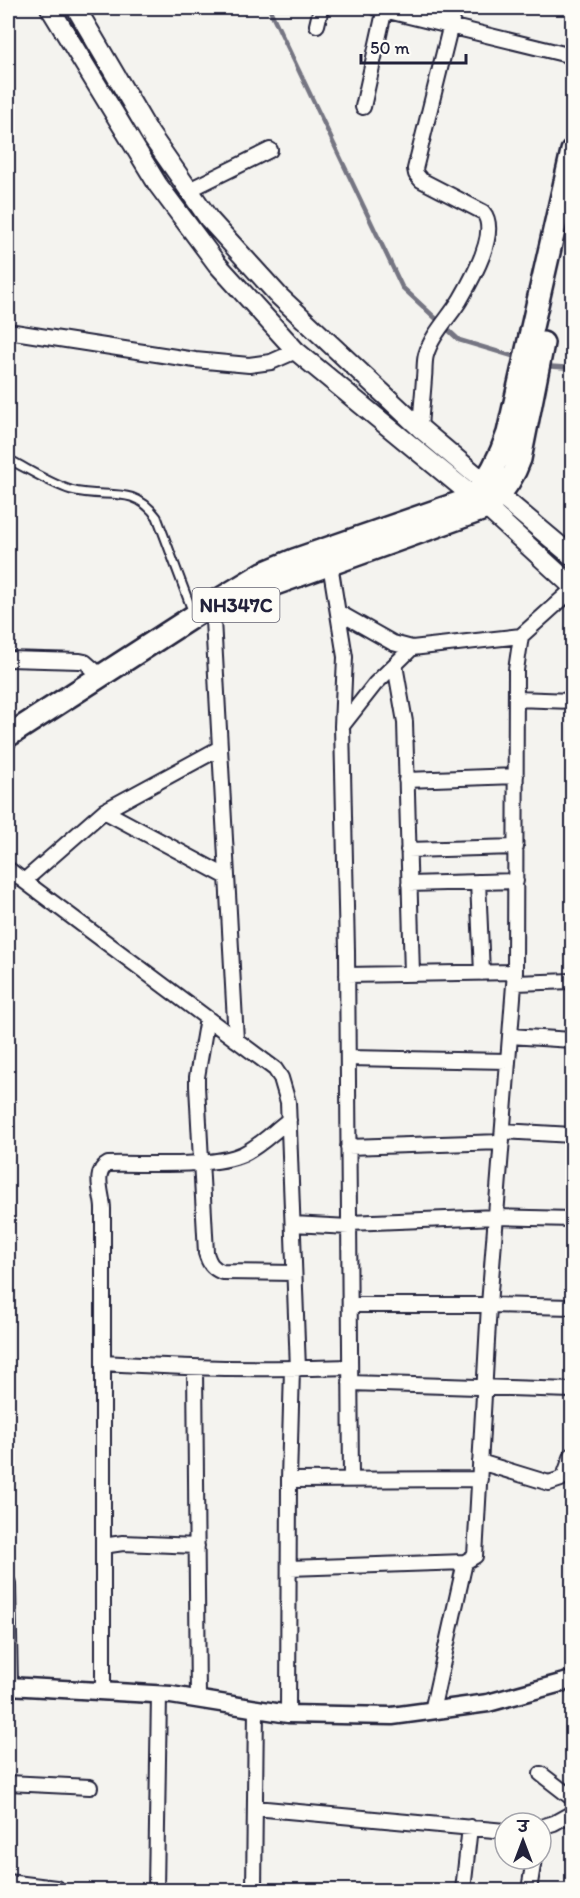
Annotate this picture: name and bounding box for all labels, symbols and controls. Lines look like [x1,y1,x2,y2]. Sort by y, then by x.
scale bar [361,27,466,65]
text: 50 m [370,37,410,59]
road number: NH347C [192,588,280,622]
north arrow [493,1811,553,1871]
text: उ [516,1817,530,1836]

